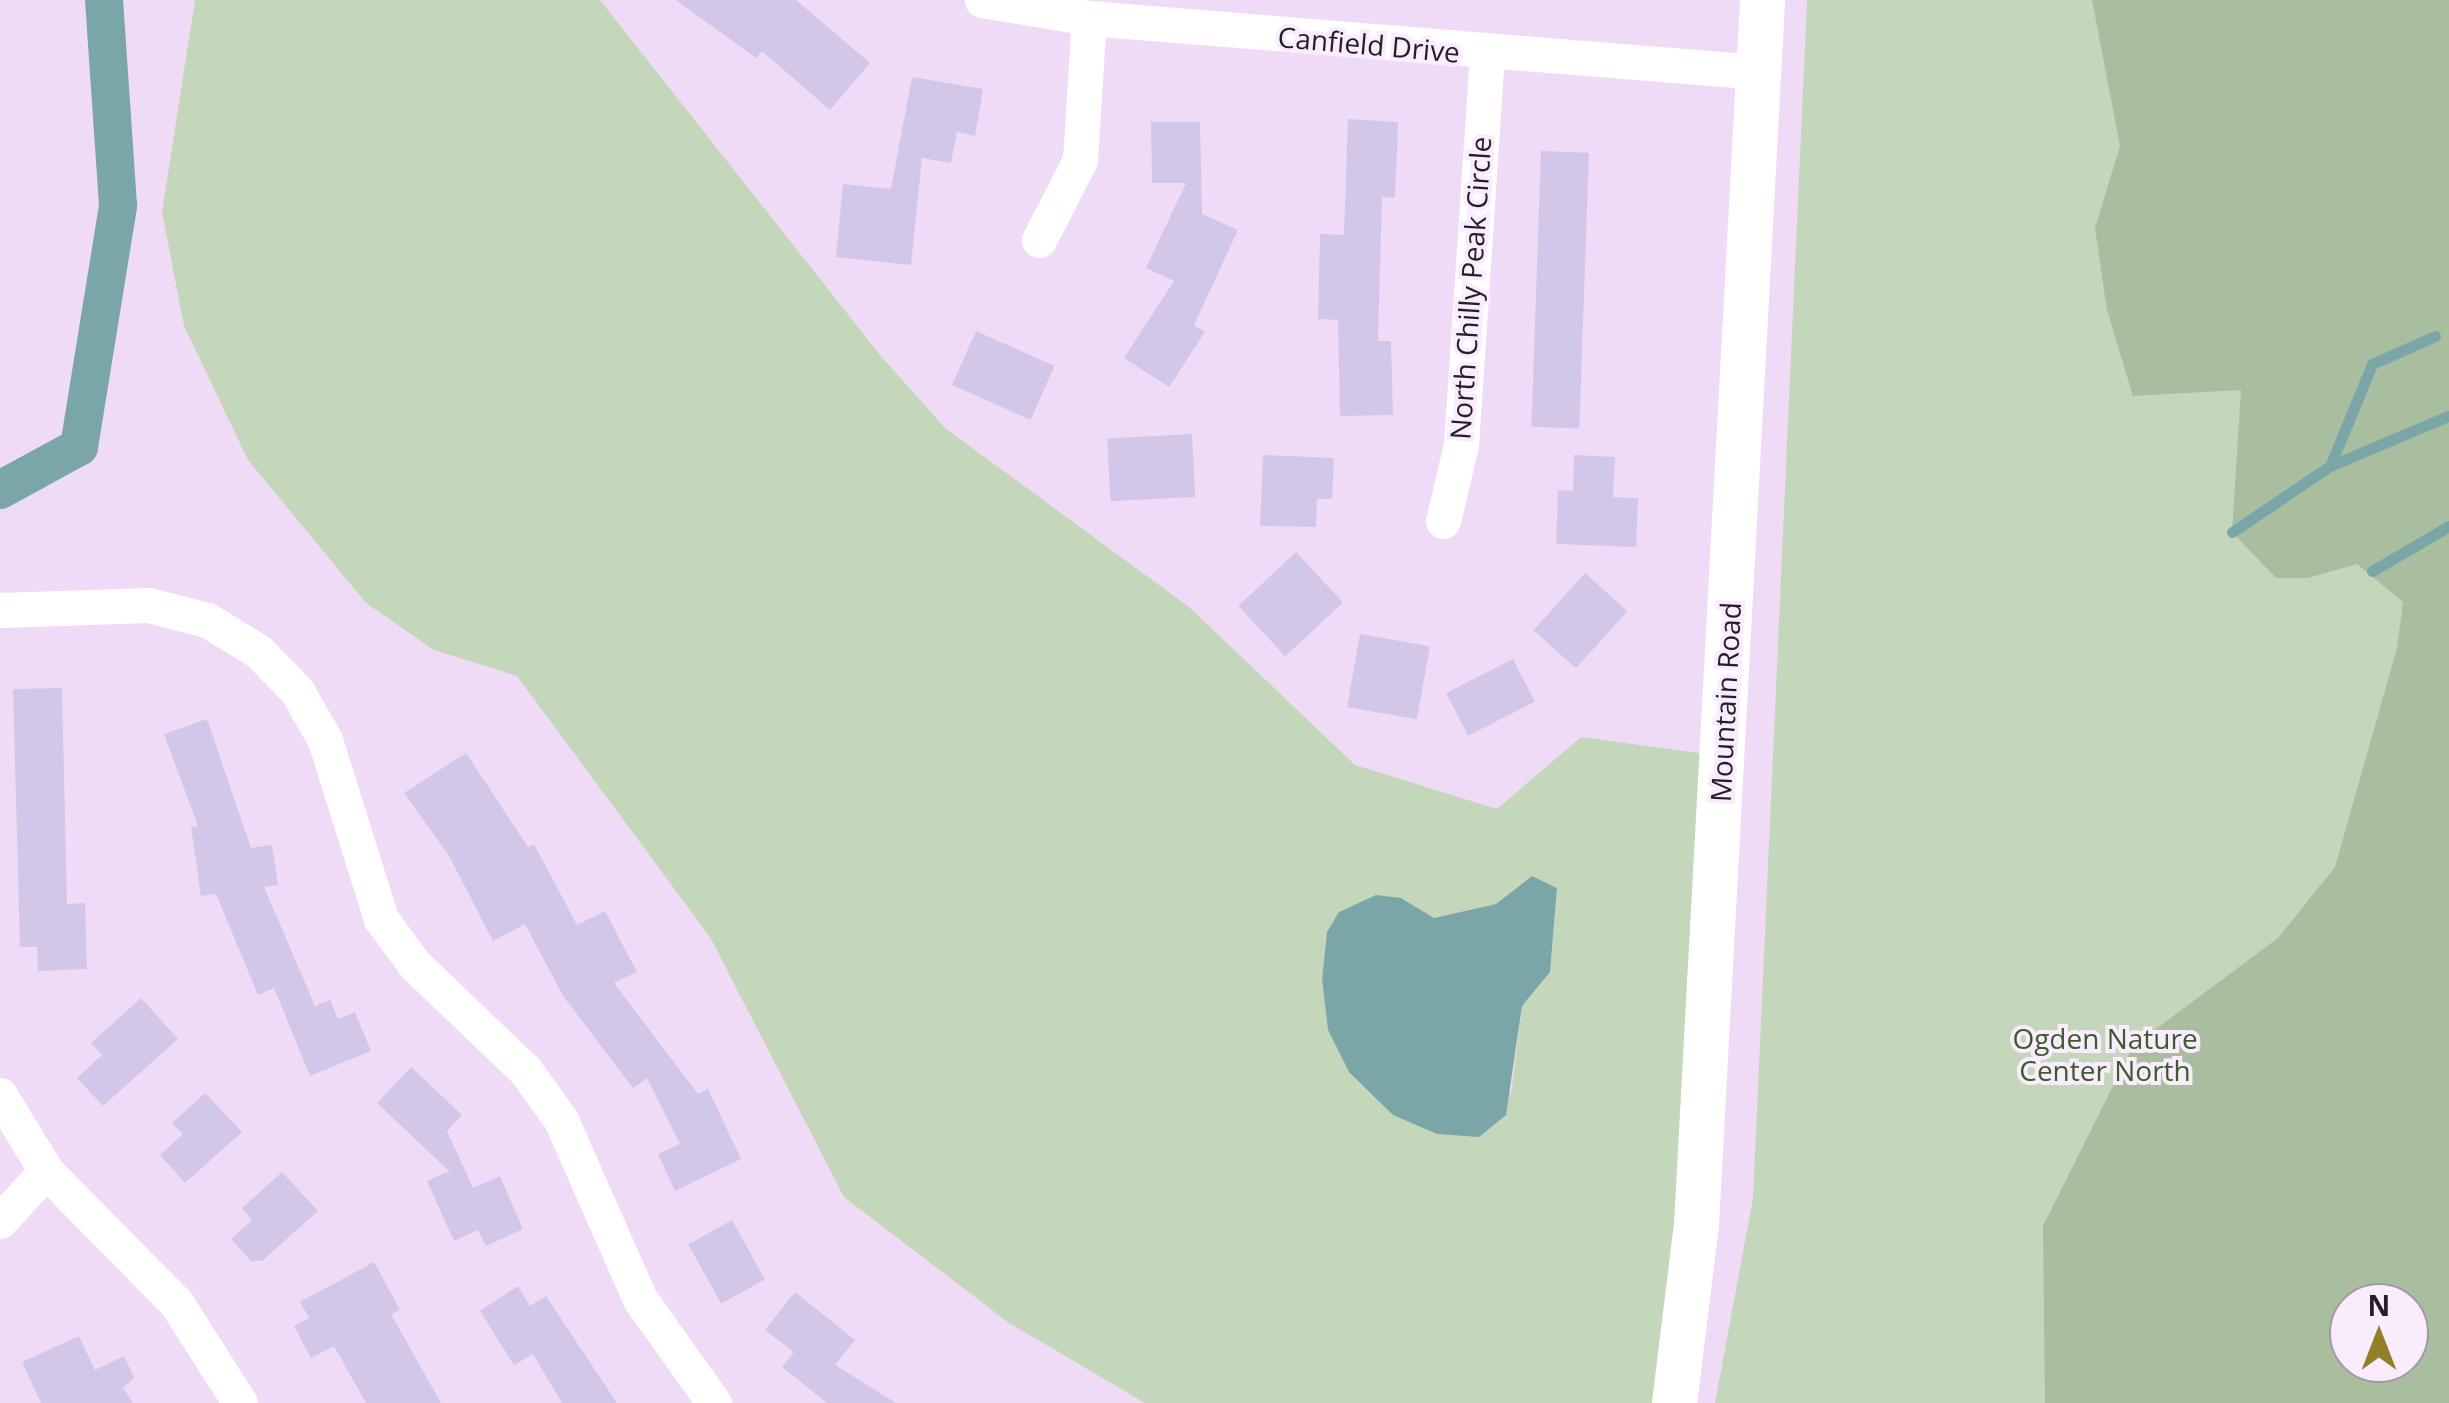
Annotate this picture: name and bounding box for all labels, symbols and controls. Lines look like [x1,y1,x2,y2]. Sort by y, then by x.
street label: Canfield Drive [1277,19,1461,69]
street label: North Chilly Peak Circle [1443,135,1497,441]
street label: Mountain Road [1703,601,1747,803]
park label: Ogden Nature Center North [2012,1021,2198,1087]
north arrow [2329,1283,2429,1383]
text: N [2368,1286,2390,1324]

